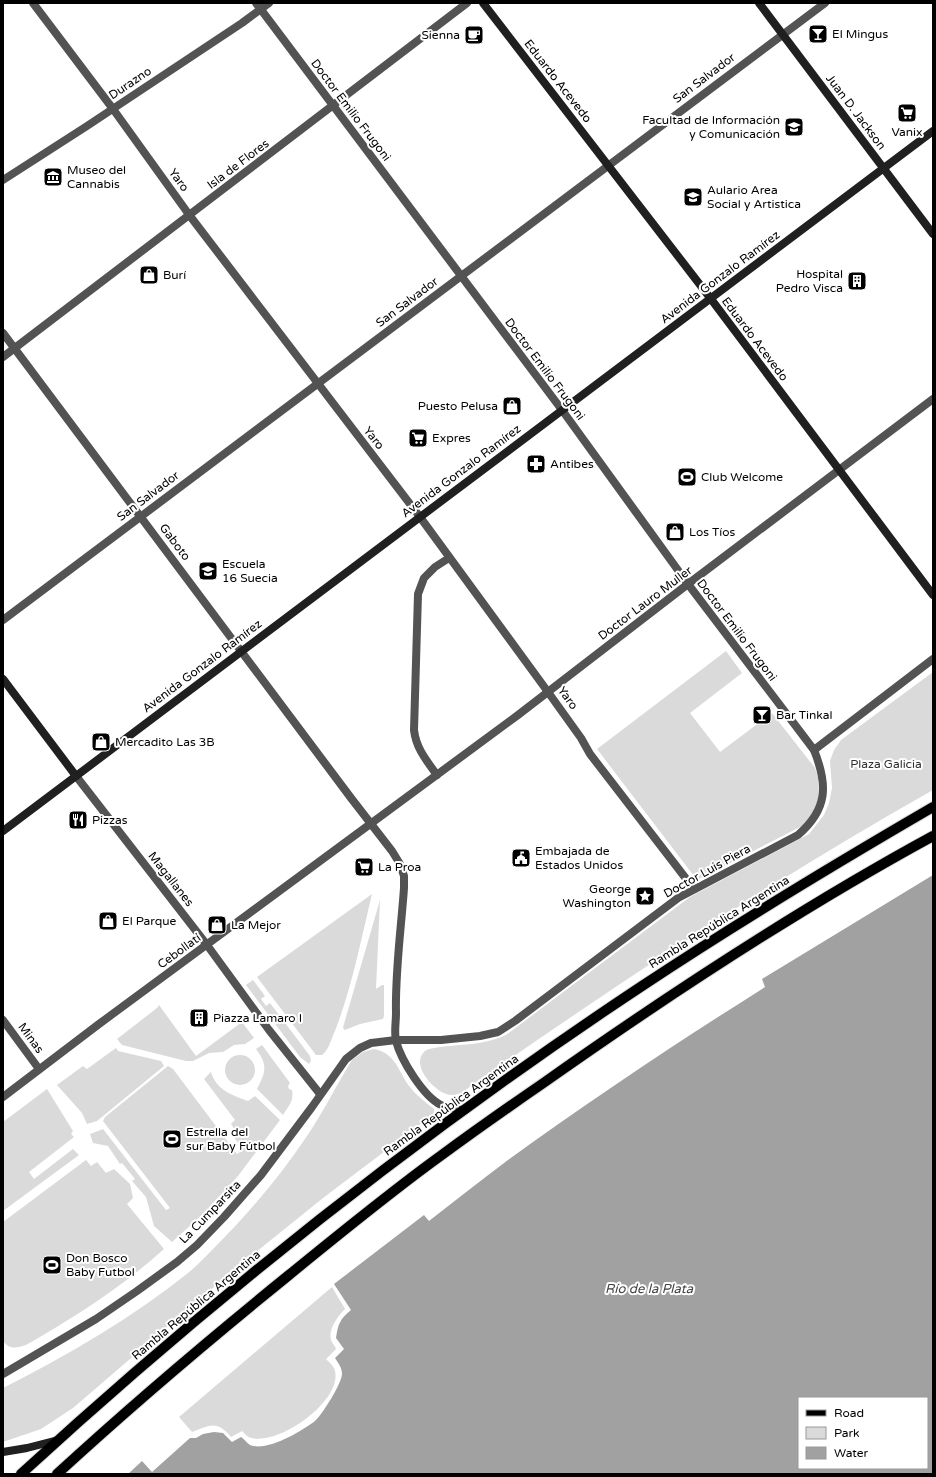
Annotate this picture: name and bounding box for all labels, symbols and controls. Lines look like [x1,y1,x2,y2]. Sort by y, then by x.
bar icon: El Mingus [807,23,829,45]
cafe icon: Sienna [463,24,485,46]
place label: El Mingus [832,27,888,41]
place label: Sienna [422,28,460,42]
street label: Eduardo Acevedo [521,37,595,125]
street label: San Salvador [670,50,738,106]
street label: Doctor Emilio Frugoni [308,56,394,164]
street label: Durazno [106,64,154,102]
street label: Juan D. Jackson [823,72,889,152]
supermarket icon: Vanix [896,102,918,124]
place label: Facultad de Información y Comunicación [642,113,780,141]
school or university icon: Facultad de Información y Comunicación [783,116,805,138]
place label: Vanix [891,125,923,139]
street label: Isla de Flores [204,136,272,192]
place label: Museo del Cannabis [67,163,126,191]
museum icon: Museo del Cannabis [42,166,64,188]
street label: Yaro [166,166,192,194]
place label: Aulario Area Social y Artistica [707,183,801,211]
school or university icon: Aulario Area Social y Artistica [682,186,704,208]
street label: Avenida Gonzalo Ramírez [658,228,782,326]
shop icon: Burí [138,264,160,286]
place label: Hospital Pedro Visca [776,267,843,295]
place label: Burí [163,268,186,282]
building icon: Hospital Pedro Visca [846,270,868,292]
street label: San Salvador [373,274,441,330]
street label: Eduardo Acevedo [719,294,791,384]
street label: Doctor Emilio Frugoni [502,315,588,423]
shop icon: Puesto Pelusa [501,395,523,417]
place label: Puesto Pelusa [418,399,498,413]
street label: Avenida Gonzalo Ramírez [399,422,523,520]
street label: Yaro [361,424,387,452]
supermarket icon: Expres [407,427,429,449]
place label: Expres [432,431,471,445]
pharmacy icon: Antibes [525,453,547,475]
place label: Antibes [550,457,594,471]
sports icon: Club Welcome [676,466,698,488]
street label: San Salvador [114,468,182,524]
place label: Club Welcome [701,470,783,484]
street label: Gaboto [157,521,193,563]
shop icon: Los Tíos [664,521,686,543]
place label: Los Tíos [689,525,736,539]
place label: Escuela 16 Suecia [222,557,278,585]
school or university icon: Escuela 16 Suecia [197,560,219,582]
street label: Doctor Lauro Muller [595,563,695,643]
street label: Doctor Emilio Frugoni [694,576,780,684]
street label: Avenida Gonzalo Ramírez [140,617,264,715]
street label: Yaro [555,684,581,712]
bar icon: Bar Tinkal [751,704,773,726]
place label: Bar Tinkal [776,708,832,722]
shop icon: Mercadito Las 3B [90,731,112,753]
place label: Mercadito Las 3B [115,735,215,749]
park label: Plaza Galicia [850,757,922,771]
restaurant icon: Pizzas [67,809,89,831]
place label: Pizzas [92,813,128,827]
street label: Doctor Luis Piera [661,841,753,901]
place label: Embajada de Estados Unidos [535,844,623,872]
public building icon: Embajada de Estados Unidos [510,847,532,869]
street label: Magallanes [145,849,197,909]
supermarket icon: La Proa [353,856,375,878]
place label: La Proa [378,860,421,874]
street label: Rambla República Argentina [646,873,792,971]
place label: George Washington [563,882,631,910]
place icon: George Washington [634,885,656,907]
shop icon: El Parque [97,910,119,932]
place label: El Parque [122,914,177,928]
shop icon: La Mejor [206,914,228,936]
place label: La Mejor [231,918,281,932]
street label: Cebollatí [155,931,203,971]
building icon: Piazza Lamaro I [188,1007,210,1029]
place label: Piazza Lamaro I [213,1011,302,1025]
street label: Minas [15,1020,47,1056]
street label: Rambla República Argentina [381,1051,521,1159]
place label: Estrella del sur Baby Fútbol [186,1125,276,1153]
sports icon: Estrella del sur Baby Fútbol [161,1128,183,1150]
street label: La Cumparsita [176,1178,244,1246]
street label: Rambla República Argentina [129,1247,263,1363]
place label: Don Bosco Baby Futbol [66,1251,135,1279]
sports icon: Don Bosco Baby Futbol [41,1254,63,1276]
water label: Río de la Plata [605,1281,694,1297]
legend [798,1397,928,1469]
text: Road [834,1406,864,1420]
text: Park [834,1426,860,1440]
text: Water [834,1446,869,1460]

